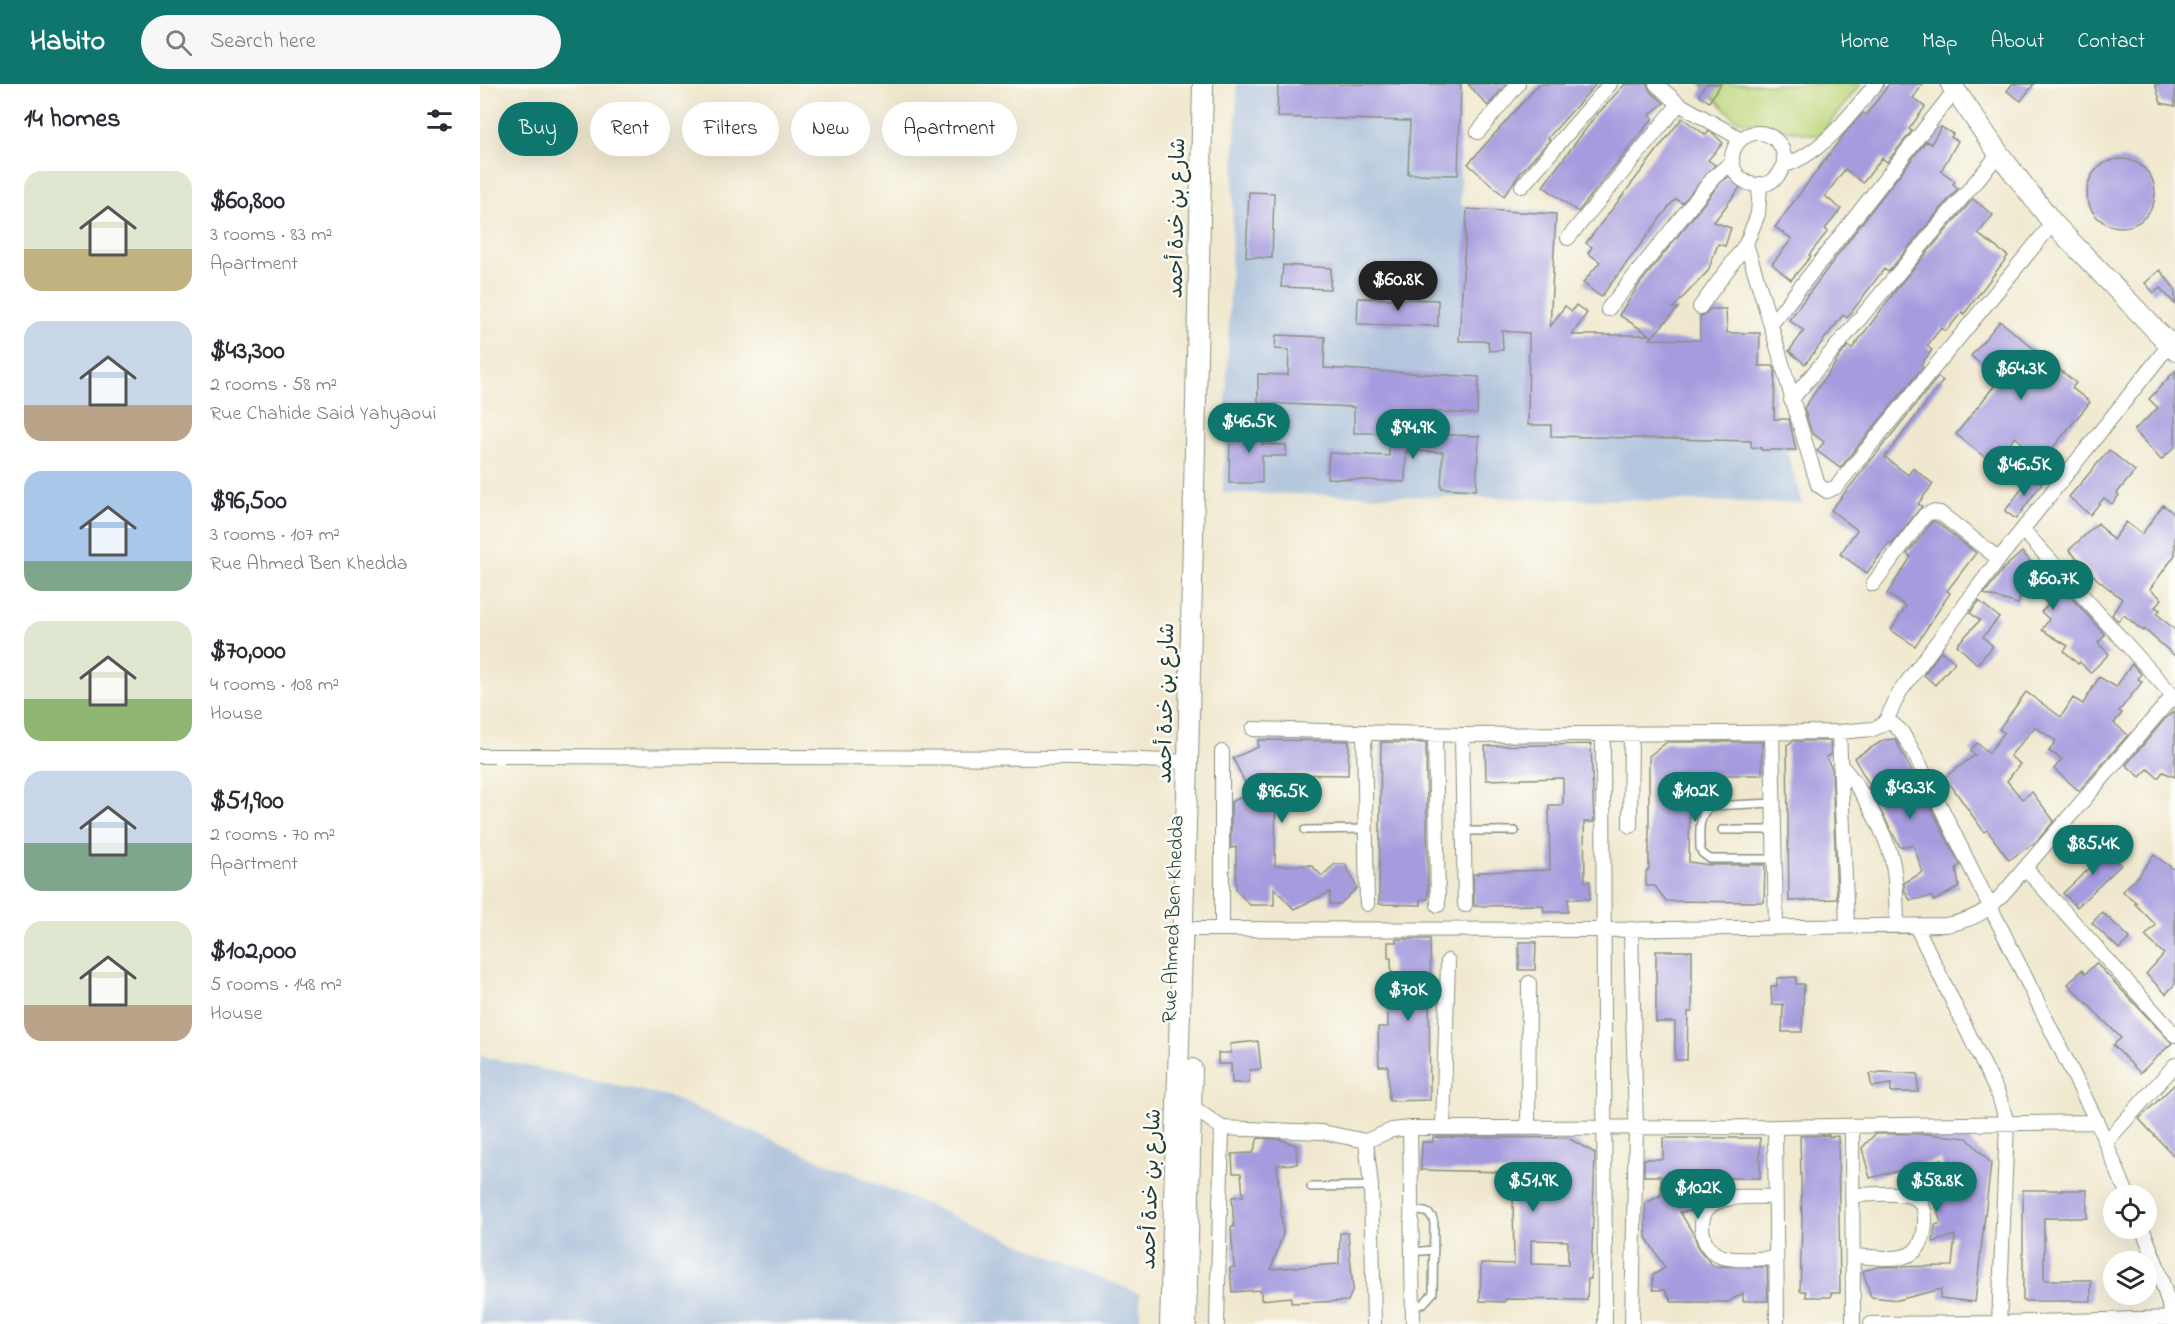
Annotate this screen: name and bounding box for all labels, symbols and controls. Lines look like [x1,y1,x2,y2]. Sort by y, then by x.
search box [141,15,561,69]
text: Habito [30,22,105,63]
icon: search [162,26,195,59]
text: Search here [210,26,316,58]
text: Home [1840,27,1889,57]
text: Map [1922,27,1957,57]
text: About [1990,27,2044,57]
text: Contact [2077,27,2145,57]
text: 14 homes [24,101,120,139]
chip: Buy [498,102,578,156]
chip: Rent [590,102,670,156]
chip: Filters [682,102,779,156]
chip: New [791,102,870,156]
chip: Apartment [882,102,1017,156]
icon: filters [423,104,456,137]
street label: شارع بن خدة أحمد [1162,137,1194,299]
text: $60,800 [210,183,285,221]
icon: home [72,195,144,267]
text: 3 rooms · 83 m² [210,221,332,250]
text: Apartment [210,250,298,279]
pin: $60.8K [1349,261,1447,312]
text: $60.8K [1373,266,1423,295]
text: $43,300 [210,333,285,371]
icon: home [72,345,144,417]
pin: $64.3K [1972,350,2070,401]
text: $64.3K [1995,355,2047,384]
text: 2 rooms · 58 m² [210,371,337,400]
text: Rue Chahide Said Yahyaoui [210,400,436,429]
pin: $46.5K [1200,403,1298,454]
text: $46.5K [1222,408,1276,437]
pin: $94.9K [1364,409,1462,460]
text: $94.9K [1390,414,1436,443]
pin: $46.5K [1975,446,2073,497]
text: $46.5K [1997,451,2051,480]
text: $96,500 [210,483,287,521]
icon: home [72,495,144,567]
text: 3 rooms · 107 m² [210,521,340,550]
text: Rue Ahmed Ben Khedda [210,550,408,579]
pin: $60.7K [2004,560,2102,611]
text: $60.7K [2027,565,2079,594]
street label: شارع بن خدة أحمد [1151,622,1183,784]
text: $70,000 [210,633,286,671]
icon: home [72,645,144,717]
text: 4 rooms · 108 m² [210,671,339,700]
text: House [210,700,263,729]
pin: $43.3K [1861,769,1959,820]
pin: $102K [1653,772,1737,823]
pin: $96.5K [1233,773,1331,824]
text: $43.3K [1885,774,1935,803]
text: $102K [1672,777,1718,806]
text: $96.5K [1256,778,1308,807]
text: $51,900 [210,783,284,821]
icon: home [72,795,144,867]
street label: Rue Ahmed Ben Khedda [1155,815,1193,1023]
text: 2 rooms · 70 m² [210,821,335,850]
pin: $85.4K [2044,825,2142,876]
text: $85.4K [2066,830,2120,859]
text: Apartment [210,850,298,879]
text: $102,000 [210,933,296,971]
icon: home [72,945,144,1017]
text: 5 rooms · 148 m² [210,971,342,1000]
pin: $70K [1372,971,1444,1022]
text: $70K [1389,976,1427,1005]
text: House [210,1000,263,1029]
street label: شارع بن خدة أحمد [1134,1108,1170,1270]
pin: $51.9K [1484,1162,1582,1213]
pin: $58.8K [1888,1162,1986,1213]
text: $51.9K [1508,1167,1558,1196]
text: $58.8K [1911,1167,1963,1196]
pin: $102K [1656,1169,1740,1220]
text: $102K [1675,1174,1721,1203]
map controls [2103,1185,2157,1305]
button: locate [2103,1185,2157,1239]
button: layers [2103,1251,2157,1305]

